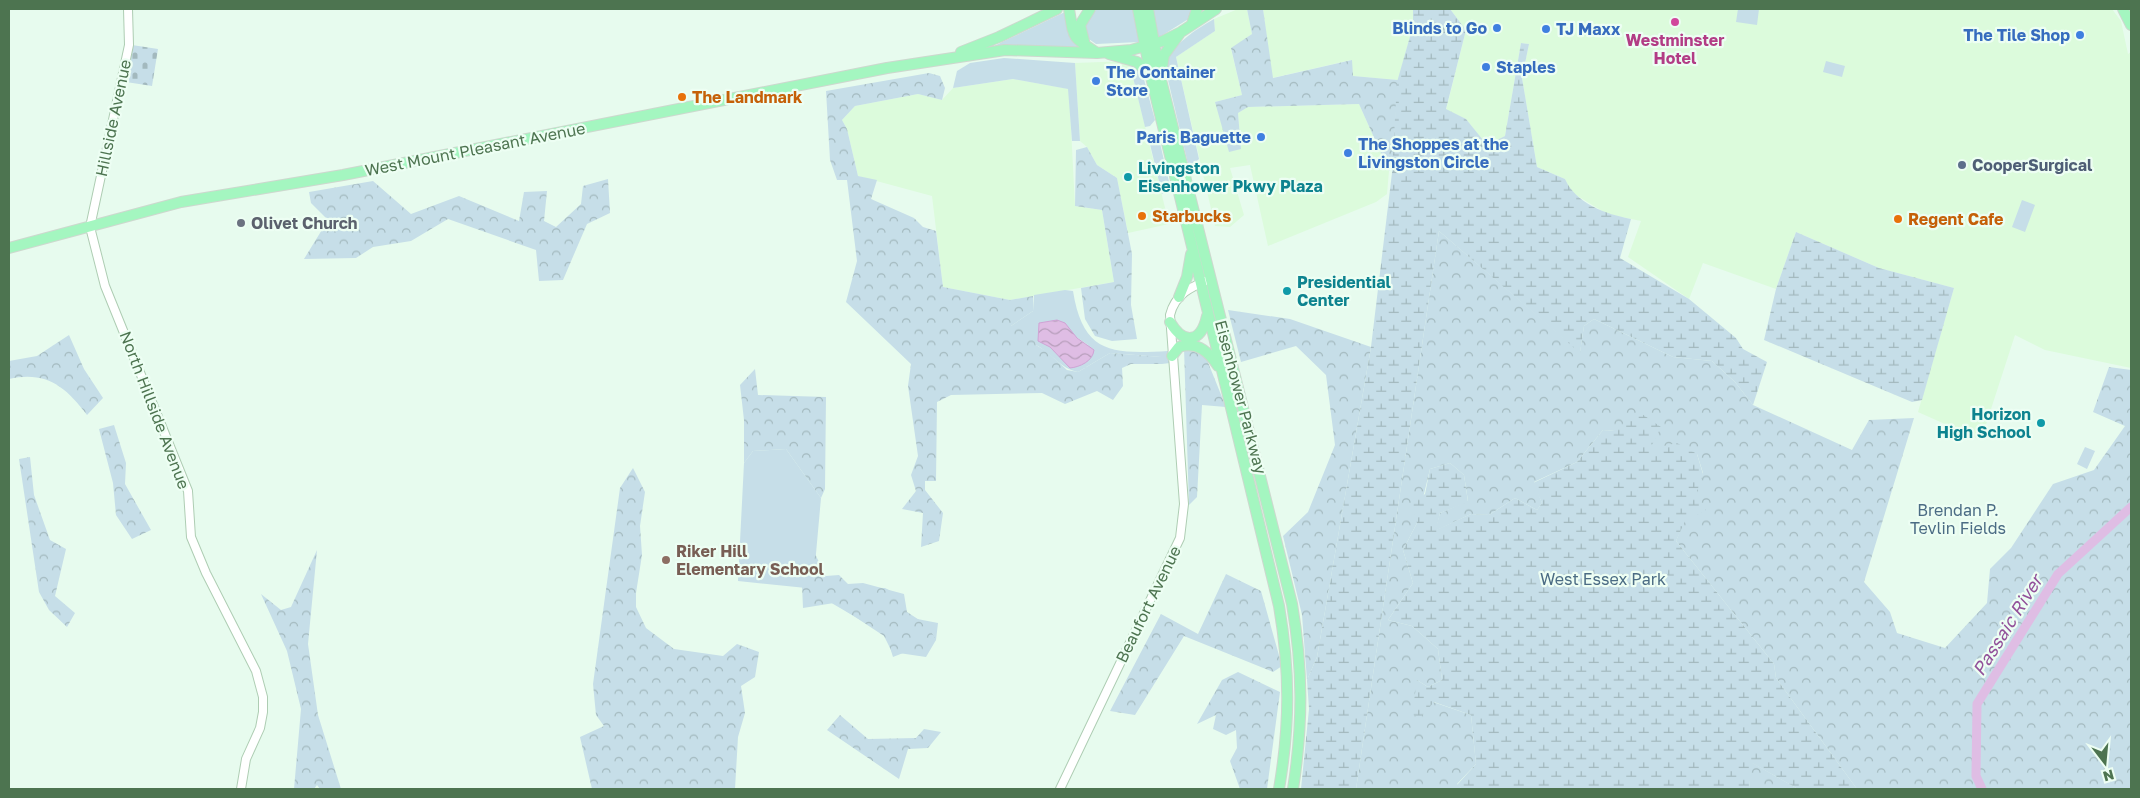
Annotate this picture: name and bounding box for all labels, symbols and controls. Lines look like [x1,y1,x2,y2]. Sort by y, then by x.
marker: Westminster Hotel [1669,16,1681,28]
place label: Blinds to Go [1392,18,1487,38]
place label: TJ Maxx [1556,19,1621,39]
marker: Blinds to Go [1491,22,1503,34]
marker: TJ Maxx [1540,23,1552,35]
place label: The Tile Shop [1963,25,2070,45]
marker: The Tile Shop [2074,29,2086,41]
place label: Westminster Hotel [1626,30,1724,68]
place label: Staples [1496,57,1556,77]
street label: Hillside Avenue [91,58,135,178]
marker: Staples [1480,61,1492,73]
place label: The Container Store [1106,62,1216,100]
marker: The Container Store [1090,75,1102,87]
place label: The Landmark [692,87,803,107]
marker: The Landmark [676,91,688,103]
street label: West Mount Pleasant Avenue [363,118,587,180]
place label: Paris Baguette [1136,127,1251,147]
marker: Paris Baguette [1255,131,1267,143]
place label: The Shoppes at the Livingston Circle [1358,134,1509,172]
marker: The Shoppes at the Livingston Circle [1342,147,1354,159]
place label: CooperSurgical [1972,155,2093,175]
place label: Livingston Eisenhower Pkwy Plaza [1138,158,1323,196]
marker: CooperSurgical [1956,159,1968,171]
marker: Livingston Eisenhower Pkwy Plaza [1122,171,1134,183]
place label: Starbucks [1152,206,1231,226]
place label: Regent Cafe [1908,209,2004,229]
marker: Starbucks [1136,210,1148,222]
place label: Olivet Church [251,213,358,233]
marker: Regent Cafe [1892,213,1904,225]
marker: Olivet Church [235,217,247,229]
place label: Presidential Center [1297,272,1392,310]
marker: Presidential Center [1281,285,1293,297]
street label: Eisenhower Parkway [1211,318,1271,476]
street label: North Hillside Avenue [116,328,194,492]
place label: Horizon High School [1937,404,2032,442]
marker: Horizon High School [2035,417,2047,429]
park label: Brendan P. Tevlin Fields [1910,500,2006,538]
place label: Riker Hill Elementary School [676,541,825,579]
street label: Beaufort Avenue [1111,542,1185,666]
marker: Riker Hill Elementary School [660,554,672,566]
water label: Passaic River [1967,568,2048,679]
park label: West Essex Park [1540,569,1666,589]
north arrow [2080,738,2130,788]
text: N [2101,766,2116,786]

